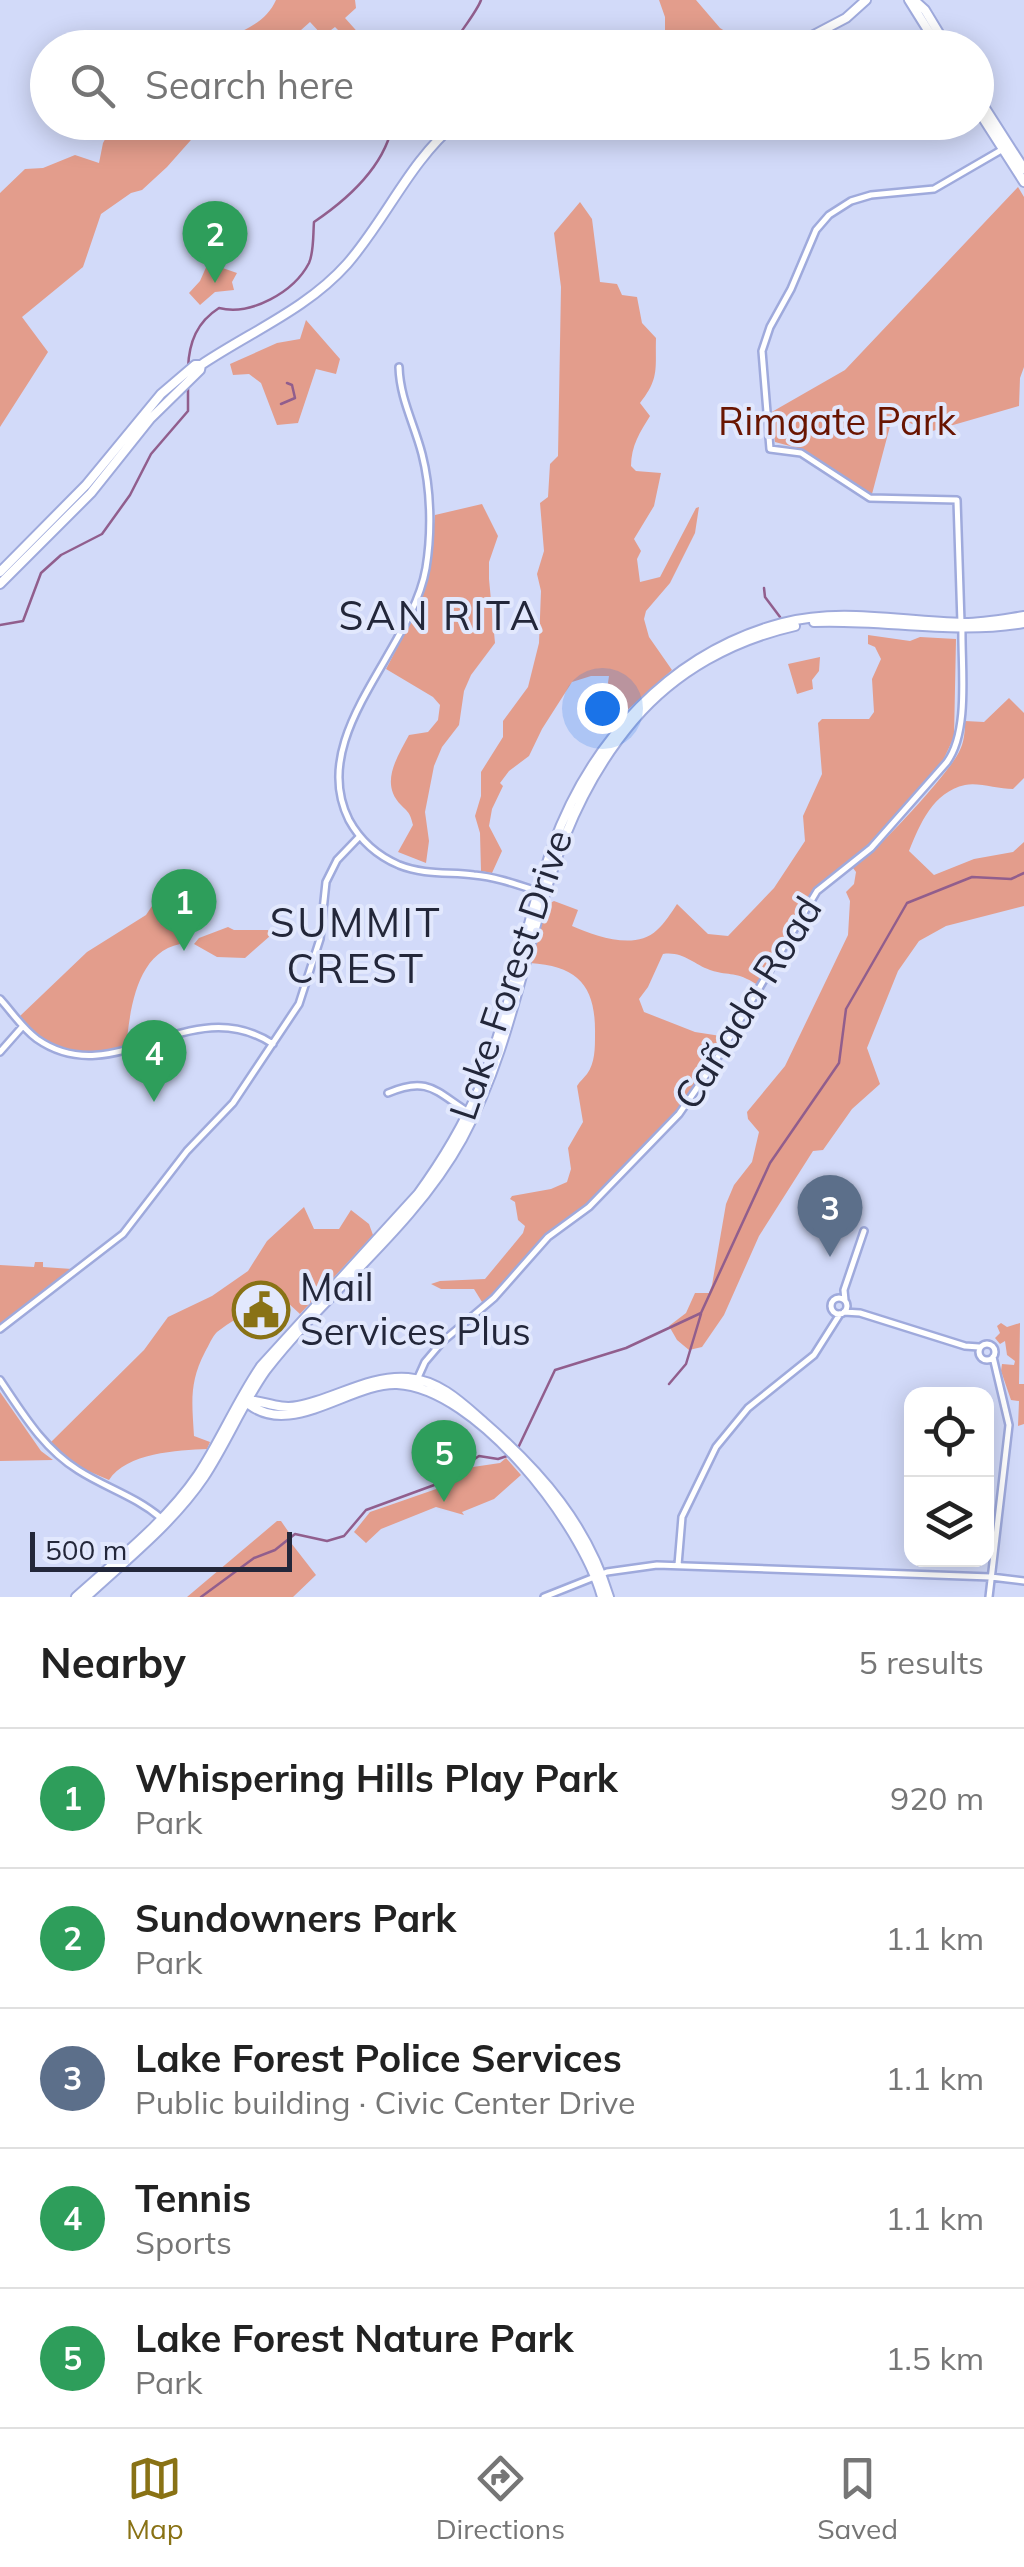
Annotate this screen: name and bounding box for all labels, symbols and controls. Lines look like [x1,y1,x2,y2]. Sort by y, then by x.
search box [30,30,994,140]
icon: search [65,58,120,113]
text: Search here [145,61,354,109]
pin: 2 [182,200,248,283]
park label: Rimgate Park [718,397,956,445]
district label: SAN RITA [338,590,542,640]
your location [577,683,628,734]
street label: Lake Forest Drive [438,823,582,1126]
pin: 1 [152,868,216,951]
street label: Cañada Road [663,887,832,1118]
district label: SUMMIT CREST [270,897,442,993]
pin: 4 [122,1020,186,1102]
pin: 3 [798,1174,862,1257]
place label: Mail Services Plus [300,1263,531,1355]
public building icon: Mail Services Plus [231,1280,291,1340]
map controls [904,1387,994,1567]
button: locate [904,1387,994,1477]
pin: 5 [412,1420,476,1502]
button: layers [904,1477,994,1567]
scale bar [30,1527,292,1572]
text: 500 m [45,1532,127,1567]
text: Nearby [40,1636,186,1689]
text: 5 results [859,1642,984,1682]
text: Whispering Hills Play Park [135,1754,618,1802]
text: 1 [63,1778,82,1818]
text: 920 m [890,1778,984,1818]
text: Park [135,1802,202,1842]
text: Sundowners Park [135,1894,456,1942]
text: 2 [63,1918,82,1958]
text: 1.1 km [885,1918,984,1958]
text: Park [135,1942,202,1982]
text: Lake Forest Police Services [135,2034,622,2082]
text: 3 [63,2058,82,2098]
text: 1.1 km [885,2058,984,2098]
text: Public building · Civic Center Drive [135,2082,636,2122]
text: Tennis [135,2174,251,2222]
text: 4 [63,2198,82,2238]
text: 1.1 km [885,2198,984,2238]
text: Sports [135,2222,232,2262]
text: Lake Forest Nature Park [135,2314,573,2362]
text: 5 [63,2338,82,2378]
text: 1.5 km [885,2338,984,2378]
text: Park [135,2362,202,2402]
tab: Map [126,2451,184,2546]
tab: Directions [436,2451,565,2546]
tab: Saved [817,2451,898,2546]

